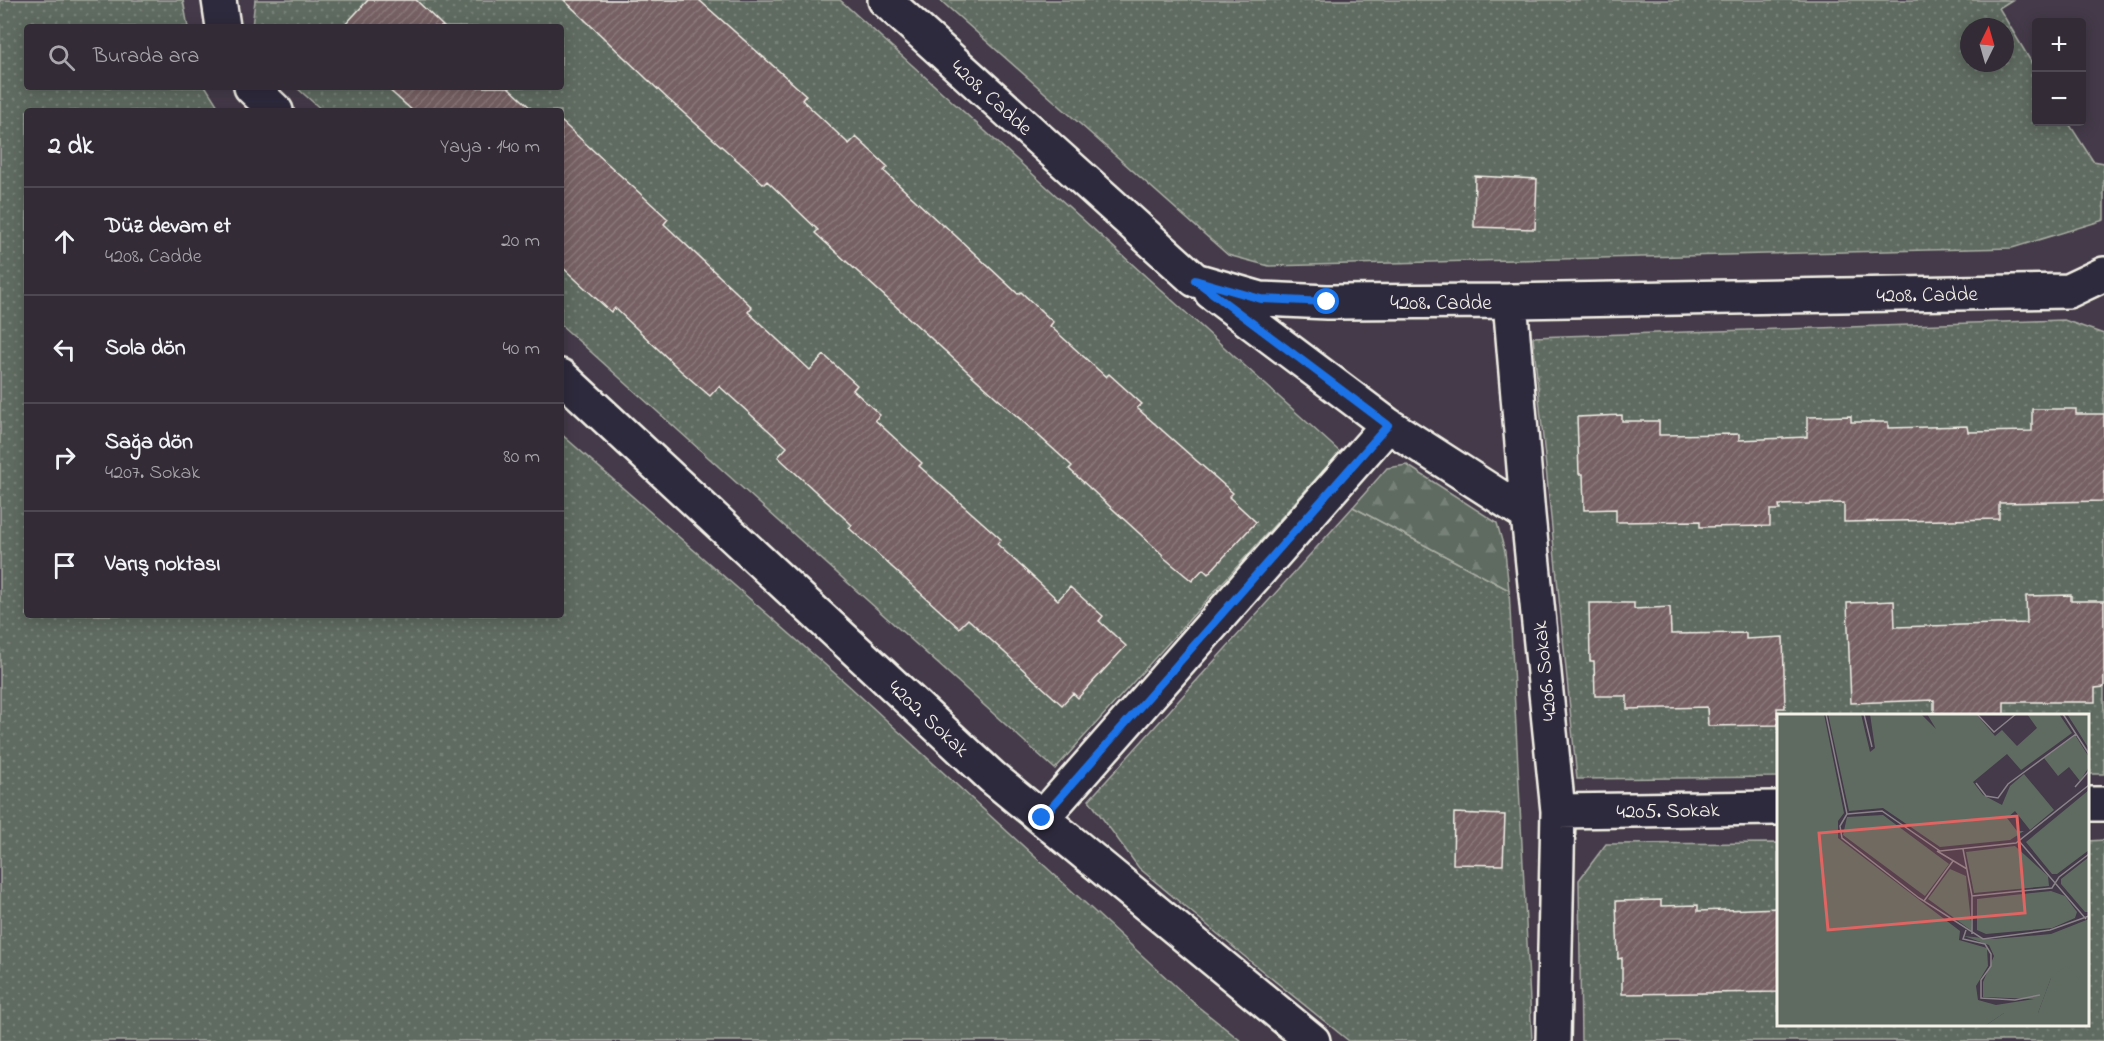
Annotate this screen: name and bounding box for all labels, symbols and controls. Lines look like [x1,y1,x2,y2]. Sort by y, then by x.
north arrow [1960,18,2014,72]
map controls [2032,18,2086,126]
button: + [2032,18,2086,72]
search box [24,24,564,90]
icon: search [45,41,78,74]
text: Burada ara [93,41,199,73]
street label: 4208. Cadde [943,53,1039,144]
button: − [2032,72,2086,126]
text: 2 dk [48,128,93,166]
text: Yaya · 140 m [440,133,540,162]
text: Düz devam et [105,211,231,243]
icon: ahead [48,225,81,258]
text: 20 m [501,227,540,256]
text: 4208. Cadde [105,243,202,272]
street label: 4208. Cadde [1876,280,1979,312]
route start [1313,288,1339,314]
street label: 4208. Cadde [1390,289,1492,319]
icon: left [48,333,81,366]
text: Sola dön [105,333,186,365]
text: 40 m [503,335,540,364]
text: Sağa dön [105,427,193,459]
icon: right [48,441,81,474]
text: 80 m [503,443,540,472]
text: 4207. Sokak [105,459,200,488]
icon: arrive [48,549,81,582]
text: Varış noktası [105,549,220,581]
street label: 4206. Sokak [1526,618,1566,722]
street label: 4202. Sokak [880,674,976,766]
inset map [1777,714,2089,1026]
street label: 4205. Sokak [1616,796,1721,828]
route end [1028,804,1054,830]

